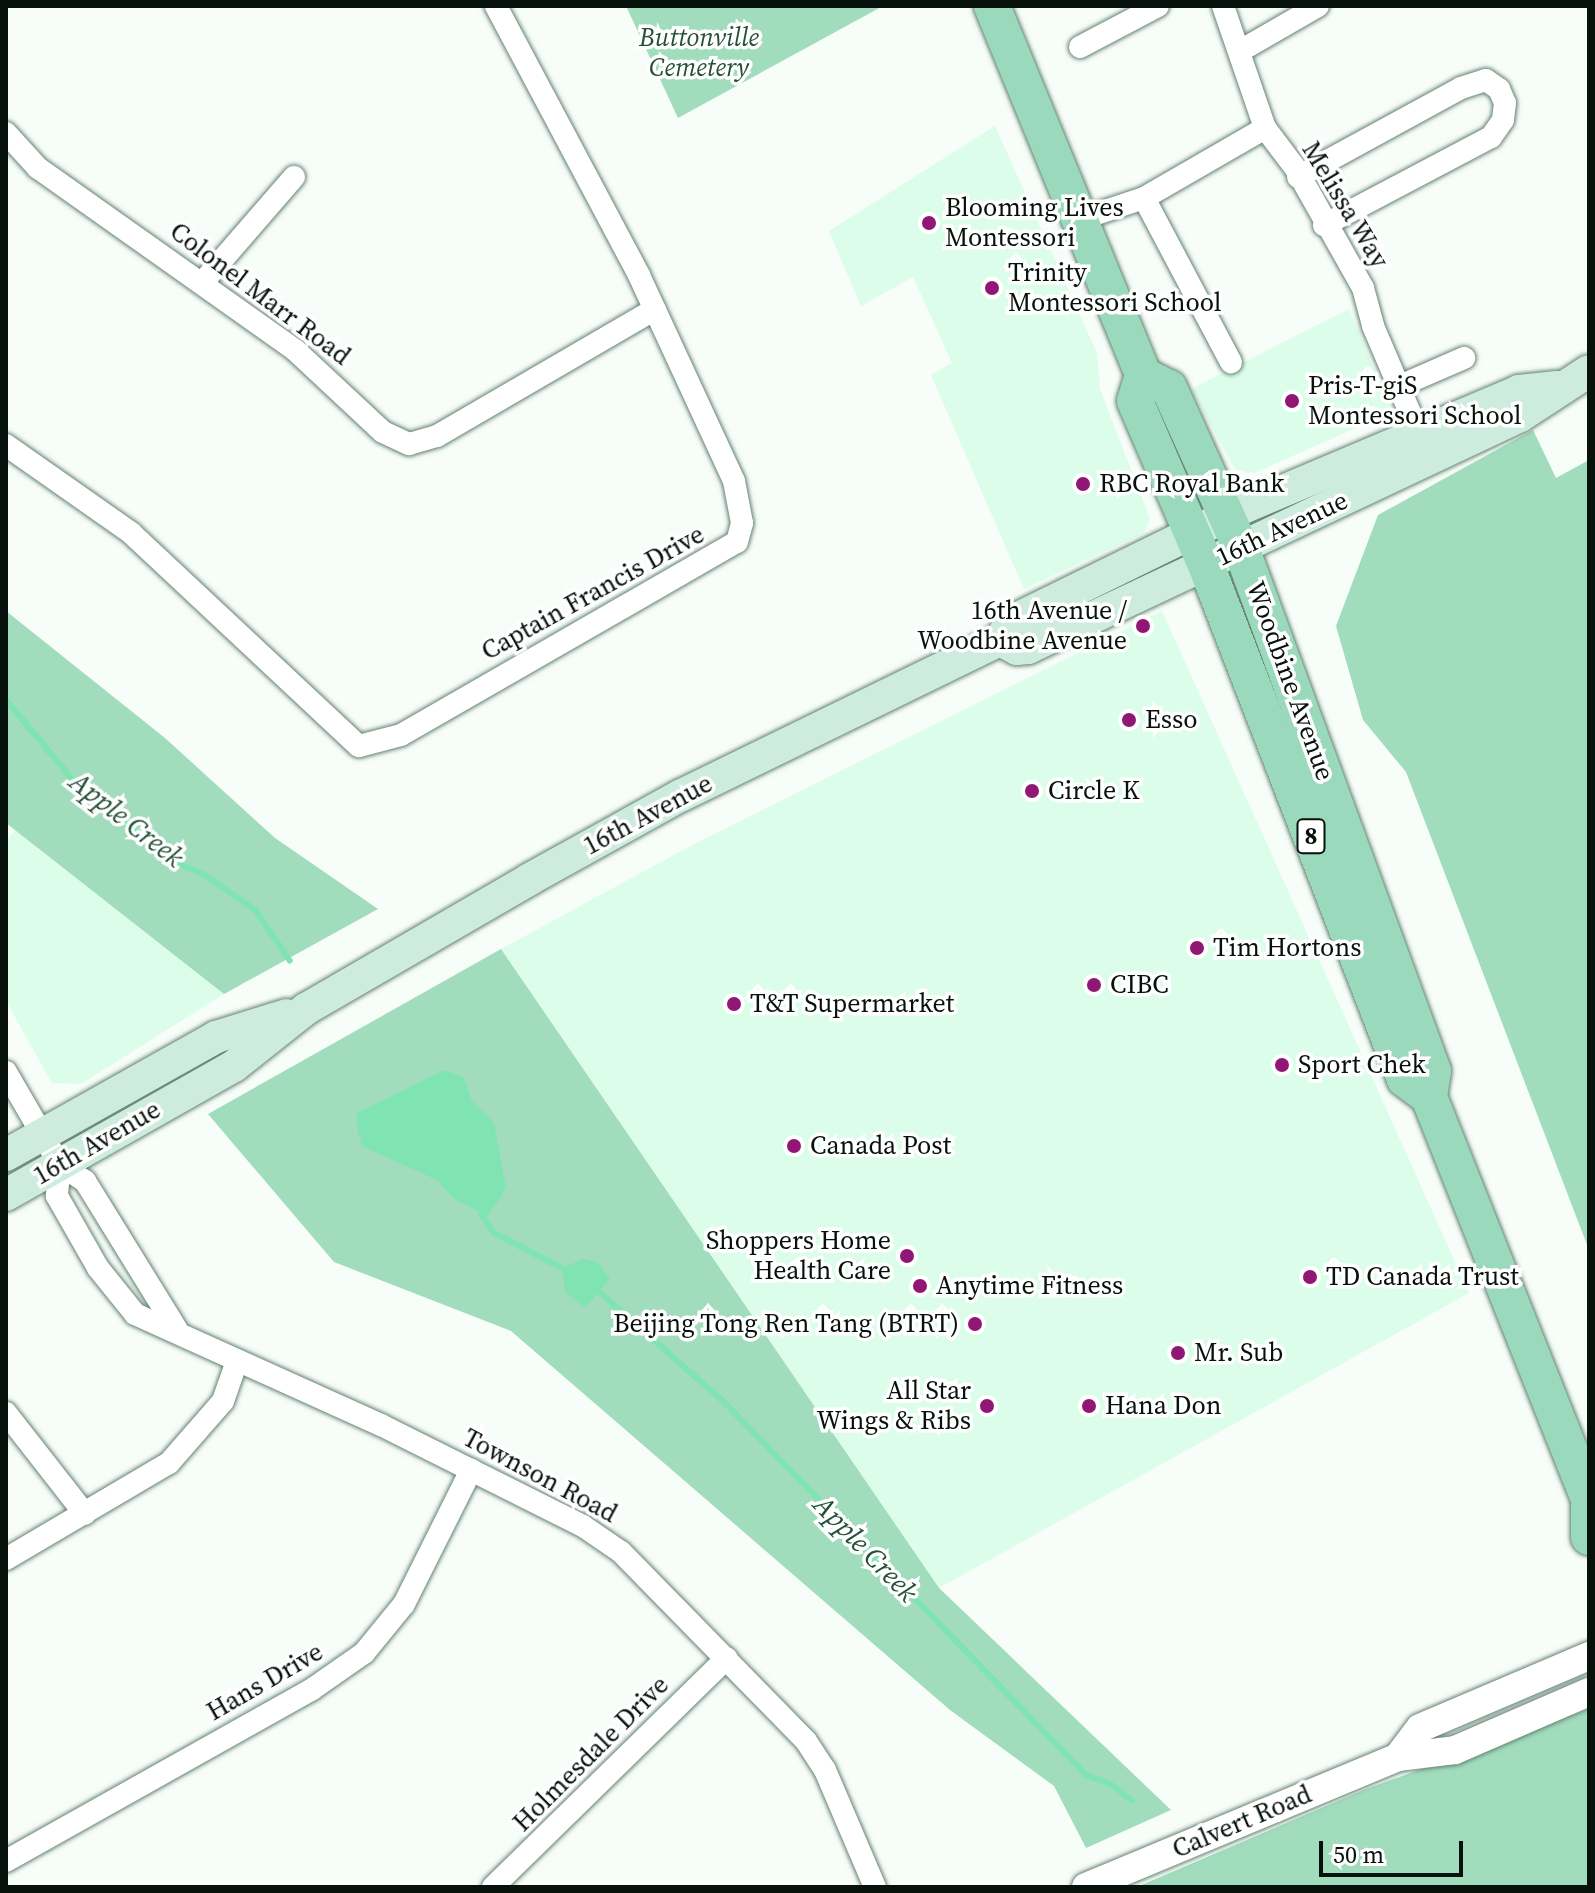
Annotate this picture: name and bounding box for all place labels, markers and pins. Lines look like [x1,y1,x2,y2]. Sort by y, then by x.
place label: Blooming Lives Montessori [945,192,1124,254]
marker: Blooming Lives Montessori [920,214,938,232]
place label: Trinity Montessori School [1008,257,1222,318]
marker: Trinity Montessori School [983,279,1001,297]
place label: Pris-T-giS Montessori School [1308,370,1522,432]
marker: Pris-T-giS Montessori School [1283,392,1301,410]
place label: RBC Royal Bank [1099,468,1285,500]
marker: RBC Royal Bank [1074,475,1092,493]
place label: 16th Avenue / Woodbine Avenue [917,595,1127,656]
marker: 16th Avenue / Woodbine Avenue [1134,617,1152,635]
place label: Esso [1145,704,1198,736]
marker: Esso [1120,711,1138,729]
place label: Circle K [1048,775,1140,807]
marker: Circle K [1023,782,1041,800]
place label: Tim Hortons [1213,932,1361,964]
marker: Tim Hortons [1188,939,1206,957]
place label: CIBC [1110,969,1169,1001]
marker: CIBC [1085,976,1103,994]
place label: T&T Supermarket [750,988,955,1020]
marker: T&T Supermarket [725,995,743,1013]
place label: Sport Chek [1298,1049,1426,1081]
marker: Sport Chek [1273,1056,1291,1074]
place label: Canada Post [810,1130,951,1162]
marker: Canada Post [785,1137,803,1155]
place label: Shoppers Home Health Care [706,1225,891,1286]
marker: Shoppers Home Health Care [898,1247,916,1265]
place label: TD Canada Trust [1326,1261,1519,1293]
marker: TD Canada Trust [1301,1268,1319,1286]
place label: Anytime Fitness [936,1270,1123,1302]
marker: Anytime Fitness [911,1277,929,1295]
place label: Beijing Tong Ren Tang (BTRT) [612,1308,959,1340]
marker: Beijing Tong Ren Tang (BTRT) [966,1315,984,1333]
place label: Mr. Sub [1194,1337,1283,1369]
marker: Mr. Sub [1169,1344,1187,1362]
place label: All Star Wings & Ribs [816,1375,971,1436]
place label: Hana Don [1105,1390,1222,1422]
marker: All Star Wings & Ribs [978,1397,996,1415]
marker: Hana Don [1080,1397,1098,1415]

